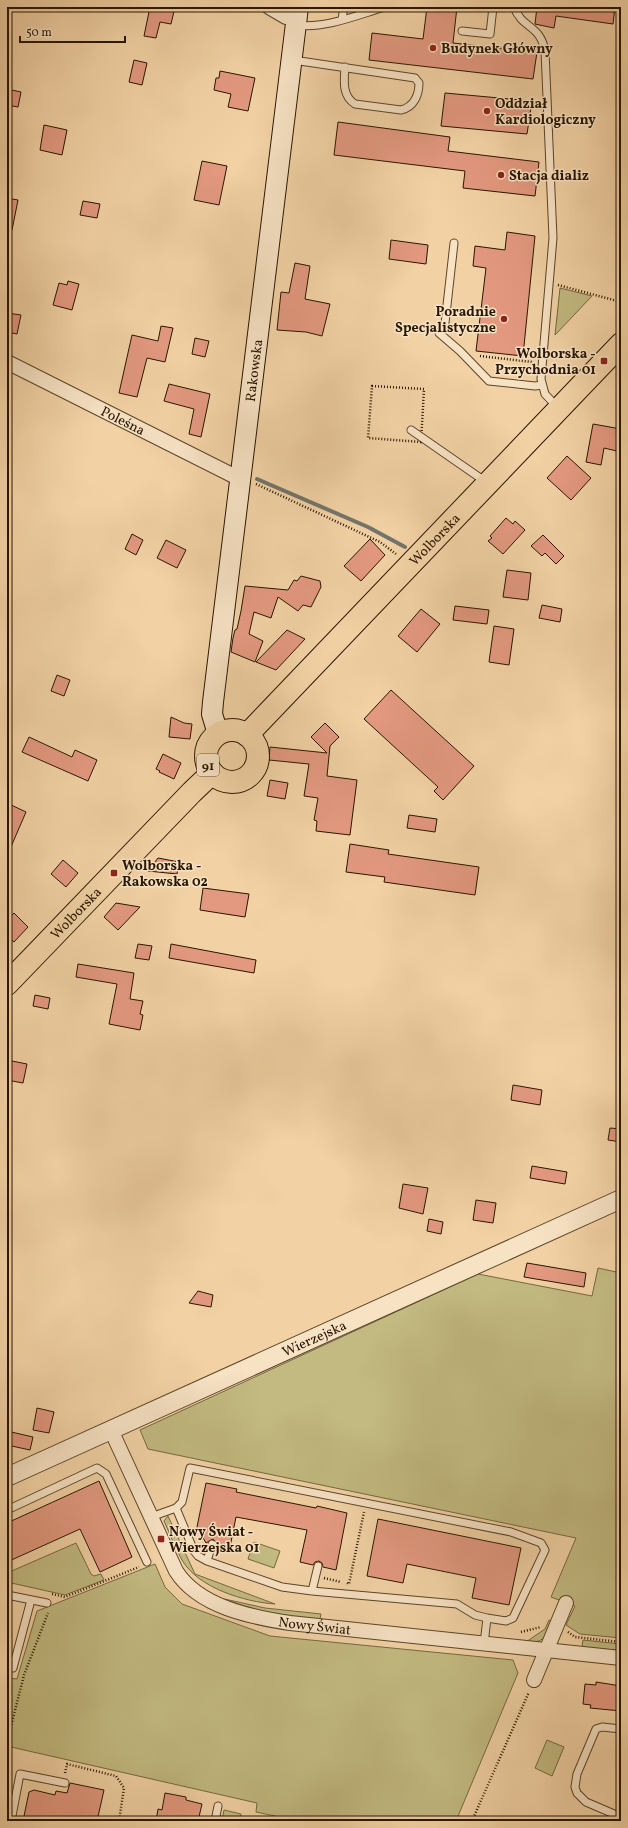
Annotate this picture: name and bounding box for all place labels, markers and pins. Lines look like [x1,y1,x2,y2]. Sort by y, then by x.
place label: Budynek Główny [441,40,553,59]
marker: Budynek Główny [428,43,438,53]
place label: Oddział Kardiologiczny [495,95,596,130]
marker: Oddział Kardiologiczny [482,106,492,116]
place label: Stacja dializ [509,167,589,186]
marker: Stacja dializ [496,170,506,180]
place label: Poradnie Specjalistyczne [395,303,496,338]
marker: Poradnie Specjalistyczne [499,314,509,324]
place label: Wolborska - Przychodnia 01 [495,345,596,380]
marker: Wolborska - Przychodnia 01 [599,356,609,366]
place label: Wolborska - Rakowska 02 [122,857,208,892]
marker: Wolborska - Rakowska 02 [109,868,119,878]
place label: Nowy Świat - Wierzejska 01 [169,1523,259,1558]
marker: Nowy Świat - Wierzejska 01 [156,1534,166,1544]

